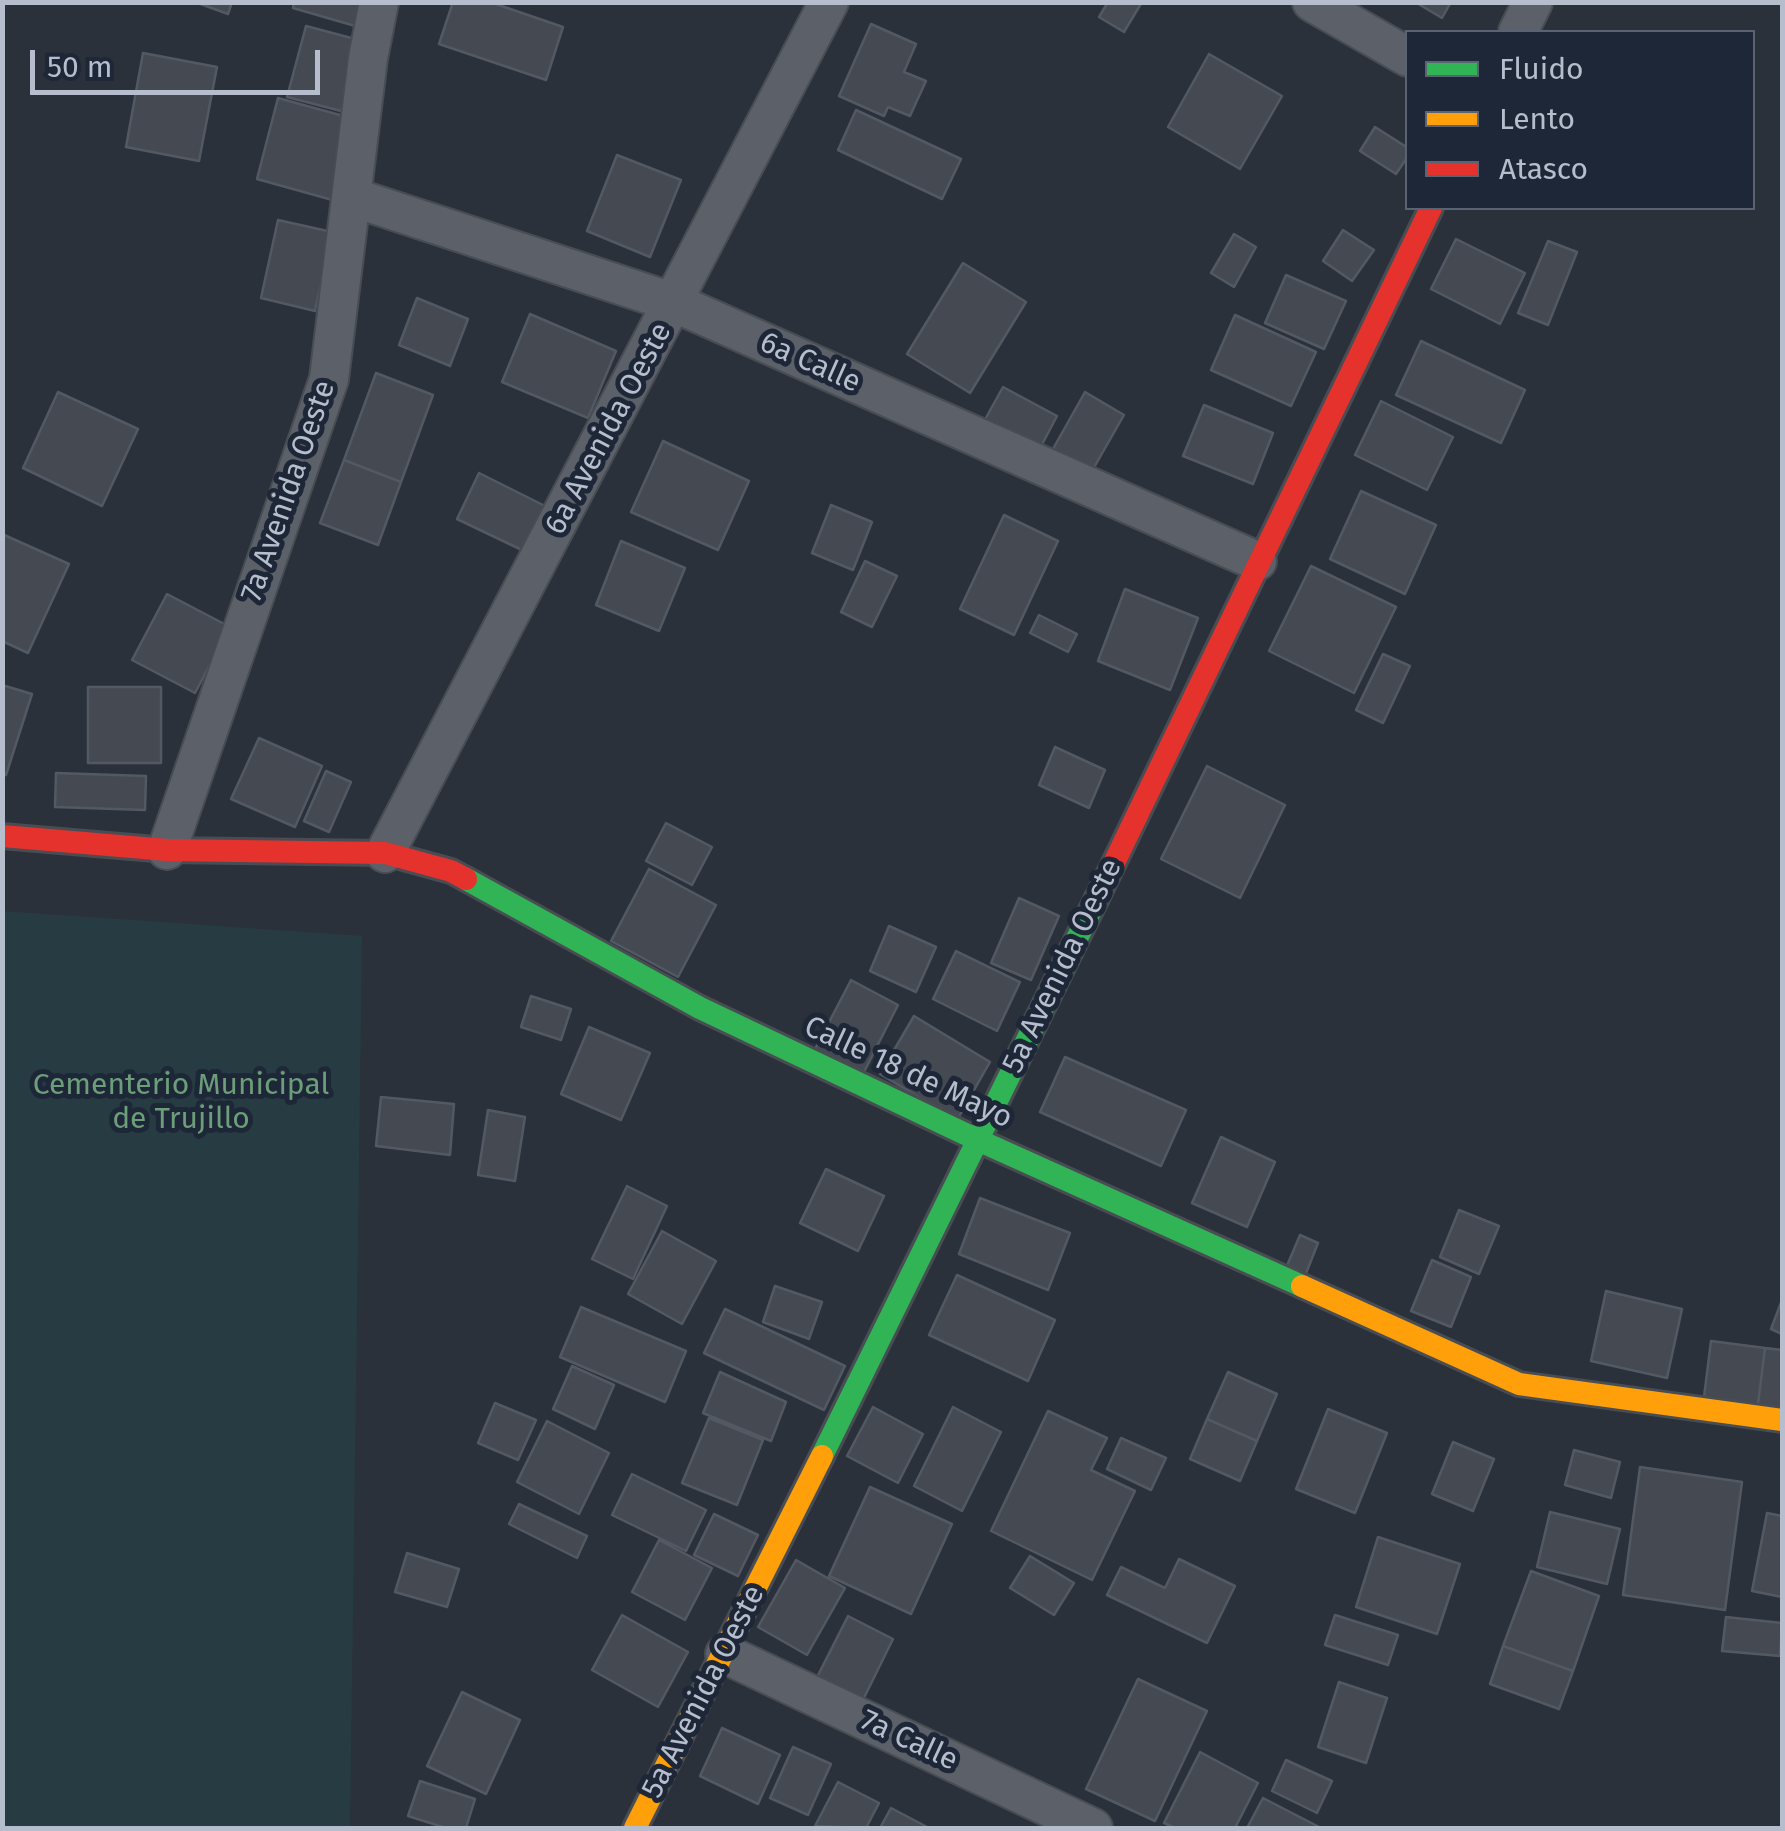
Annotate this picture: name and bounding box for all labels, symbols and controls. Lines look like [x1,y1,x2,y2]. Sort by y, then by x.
scale bar [35,30,325,92]
legend [1405,30,1755,210]
text: 50 m [47,49,112,85]
text: Fluido [1499,51,1584,87]
text: Lento [1499,101,1575,137]
text: Atasco [1499,151,1588,187]
street label: 6a Avenida Oeste [538,317,680,541]
street label: 6a Calle [754,325,866,401]
street label: 7a Avenida Oeste [234,376,344,606]
street label: 5a Avenida Oeste [996,853,1130,1079]
street label: Calle 18 de Mayo [798,1009,1018,1137]
park label: Cementerio Municipal de Trujillo [33,1068,329,1138]
street label: 5a Avenida Oeste [635,1580,773,1804]
street label: 7a Calle [855,1703,963,1779]

